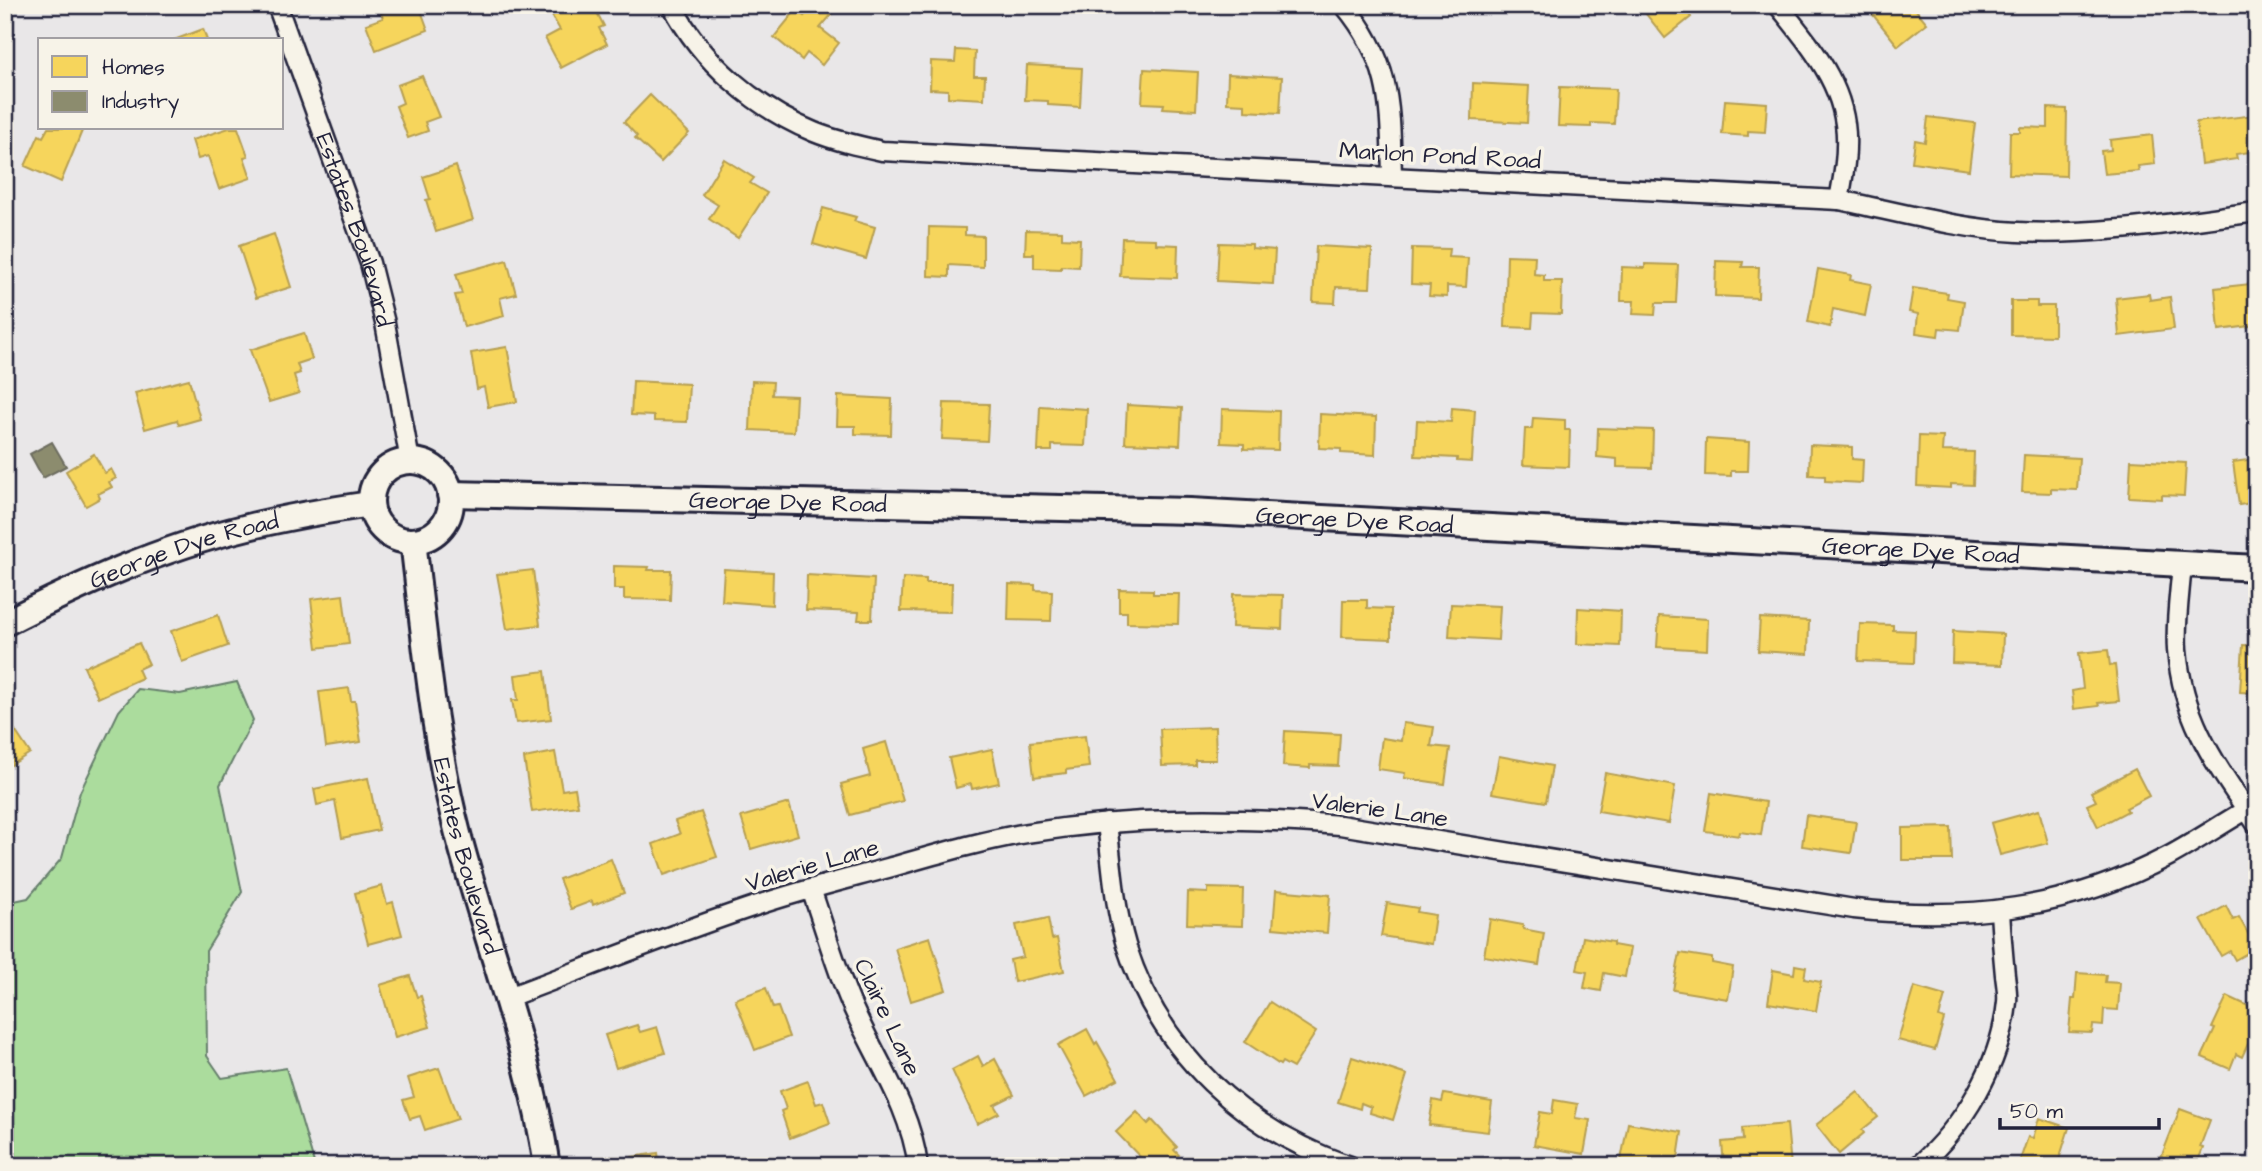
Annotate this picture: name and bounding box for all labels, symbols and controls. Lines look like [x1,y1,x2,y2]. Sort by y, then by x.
legend [38,38,284,130]
text: Homes [102,53,165,82]
text: Industry [102,87,180,118]
street label: Estates Boulevard [306,128,401,330]
street label: Marlon Pond Road [1338,134,1542,178]
street label: George Dye Road [689,483,887,522]
street label: George Dye Road [1255,499,1454,543]
street label: George Dye Road [84,504,282,598]
street label: George Dye Road [1821,529,2020,573]
street label: Estates Boulevard [424,755,508,959]
street label: Valerie Lane [1310,784,1450,836]
street label: Valerie Lane [742,831,883,901]
street label: Claire Lane [845,953,929,1082]
scale bar [2000,1087,2159,1131]
text: 50 m [2010,1097,2064,1126]

